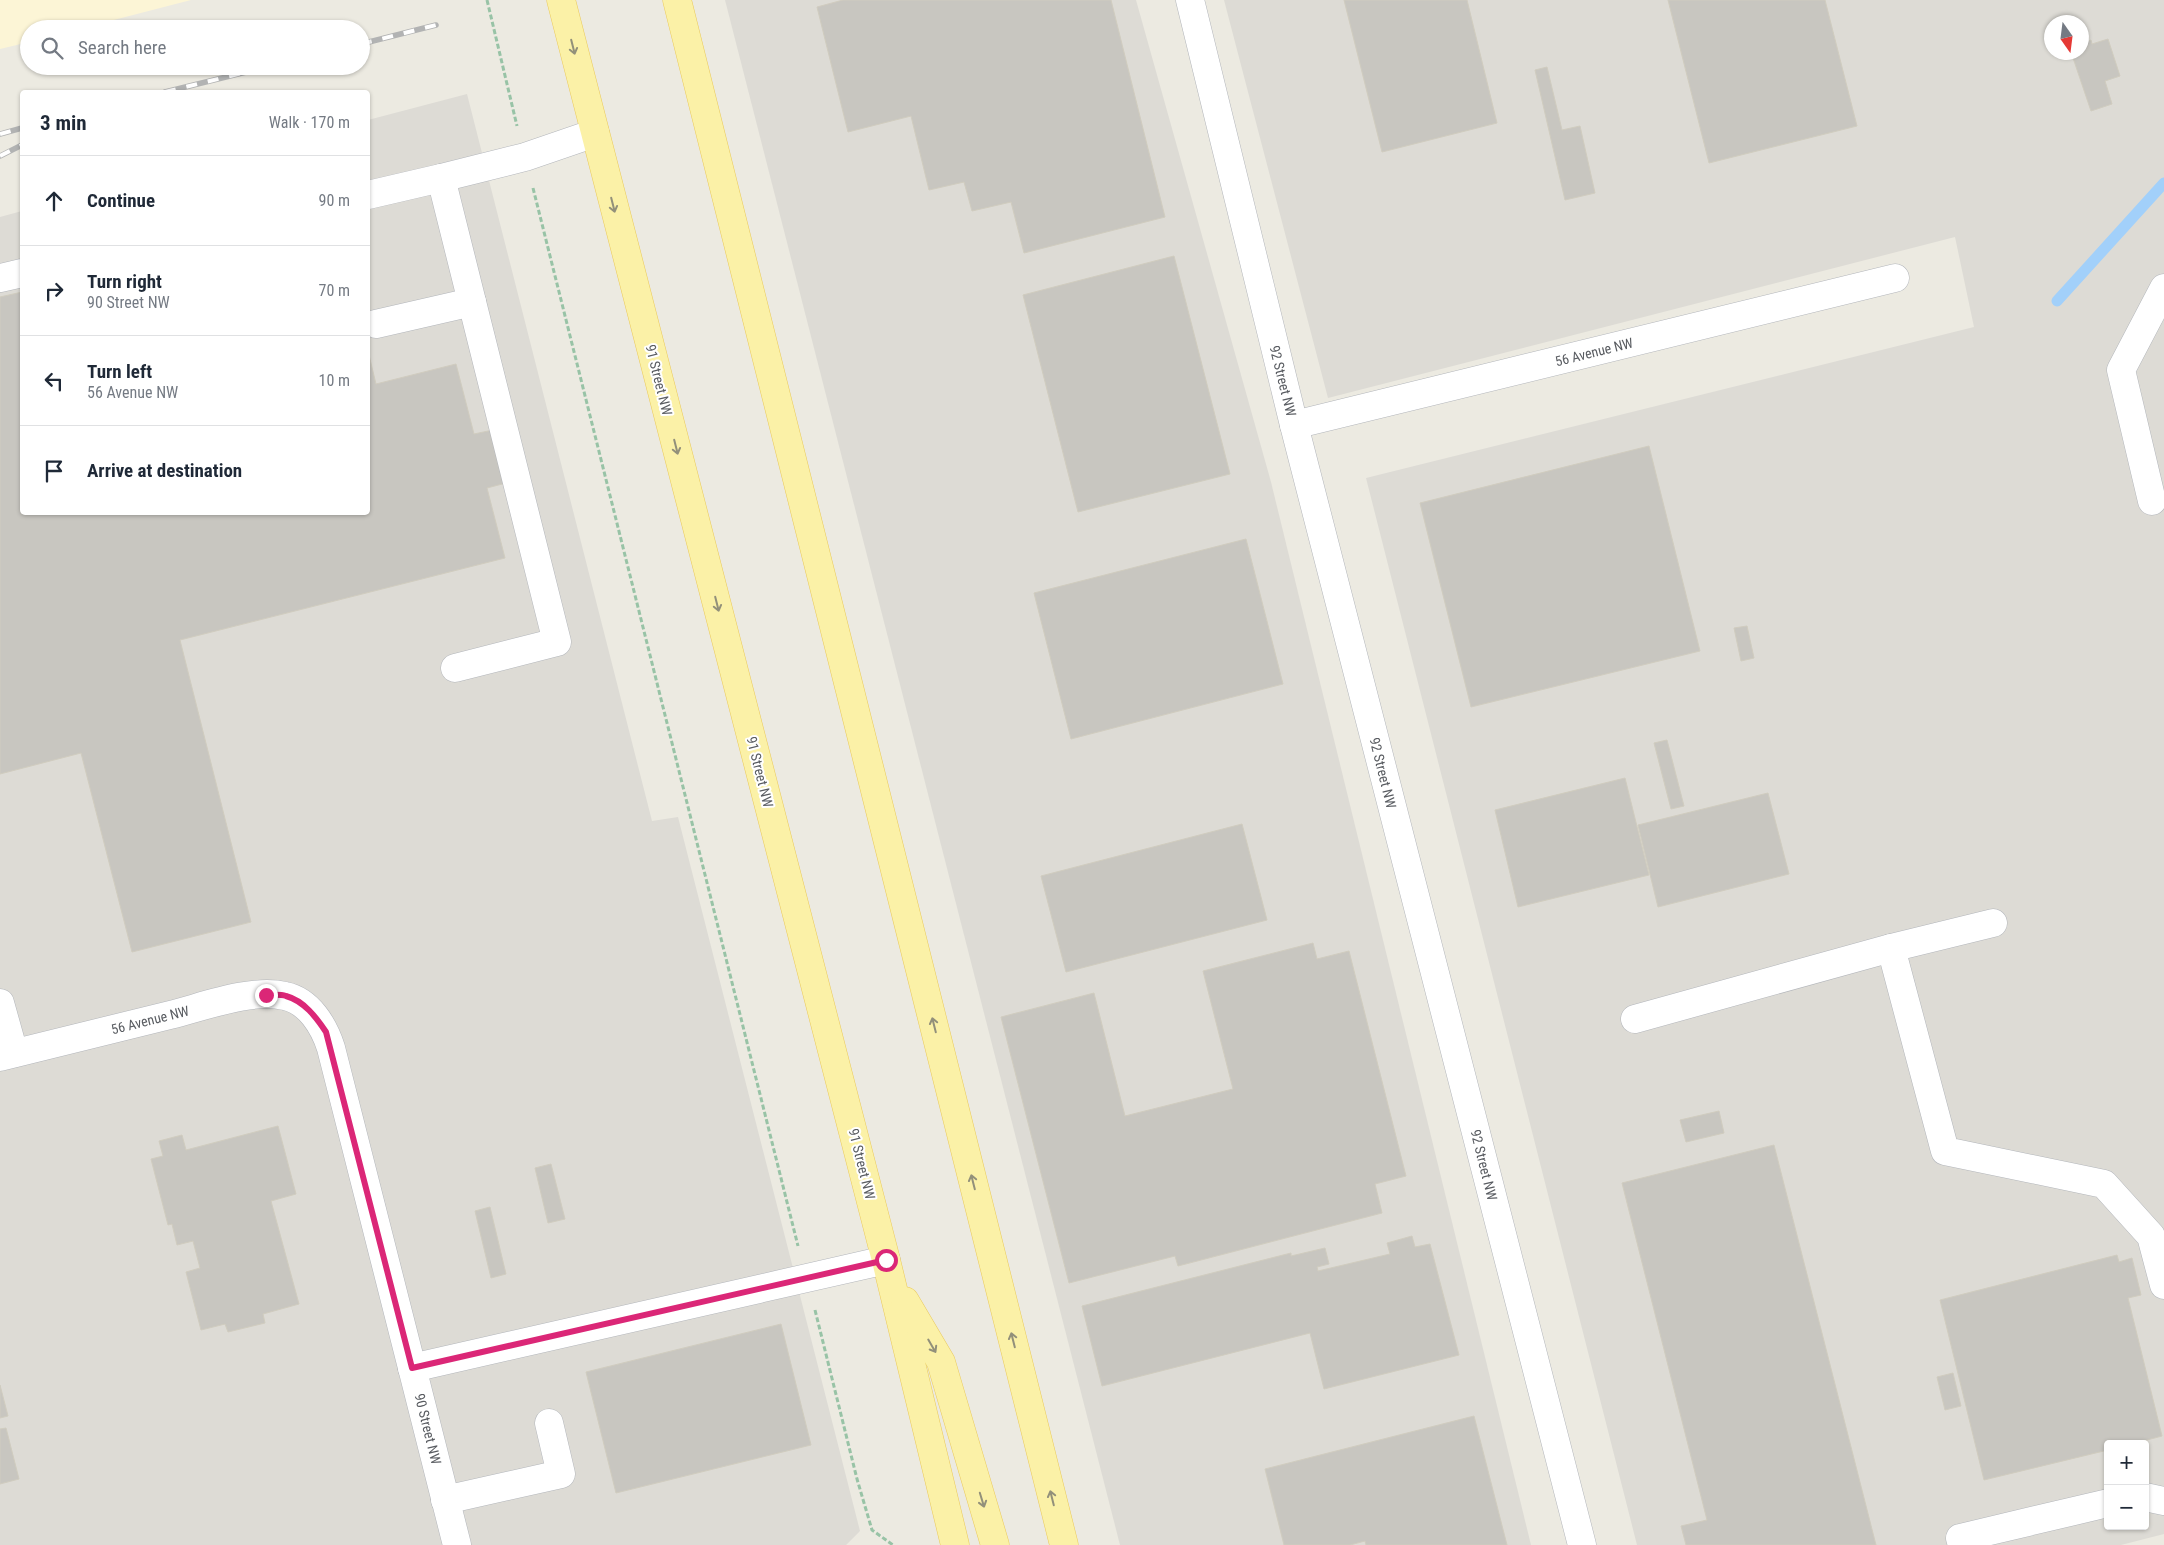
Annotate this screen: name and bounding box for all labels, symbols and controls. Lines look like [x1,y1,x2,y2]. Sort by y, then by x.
north arrow [2044,15,2089,60]
search box [20,20,370,75]
icon: search [38,34,66,62]
text: Search here [78,36,166,59]
one-way arrow [569,39,578,55]
text: 3 min [40,111,87,135]
text: Walk · 170 m [269,113,350,132]
icon: ahead [40,187,68,215]
text: Continue [87,189,155,212]
text: 90 m [318,191,350,210]
one-way arrow [609,196,619,212]
text: Turn right [87,270,162,293]
icon: right [40,277,68,305]
text: 70 m [318,281,350,300]
text: 90 Street NW [87,293,170,312]
street label: 56 Avenue NW [1553,334,1635,369]
street label: 91 Street NW [642,343,676,417]
street label: 92 Street NW [1266,344,1300,418]
text: Turn left [87,360,152,383]
icon: left [40,367,68,395]
text: 10 m [318,371,350,390]
text: 56 Avenue NW [87,383,178,402]
one-way arrow [672,438,681,454]
icon: arrive [40,457,68,485]
text: Arrive at destination [87,459,242,482]
one-way arrow [713,596,722,612]
street label: 91 Street NW [743,735,777,809]
street label: 92 Street NW [1366,736,1400,810]
route end [255,984,278,1007]
street label: 56 Avenue NW [109,1002,191,1037]
one-way arrow [928,1017,938,1033]
street label: 91 Street NW [845,1127,879,1201]
street label: 92 Street NW [1467,1128,1501,1202]
one-way arrow [968,1175,977,1191]
route start [875,1249,898,1272]
one-way arrow [1007,1333,1017,1349]
one-way arrow [927,1339,937,1353]
street label: 90 Street NW [411,1392,445,1466]
map controls [2104,1440,2149,1530]
button: + [2104,1440,2149,1485]
button: − [2104,1485,2149,1530]
one-way arrow [1047,1490,1056,1506]
one-way arrow [977,1492,987,1508]

